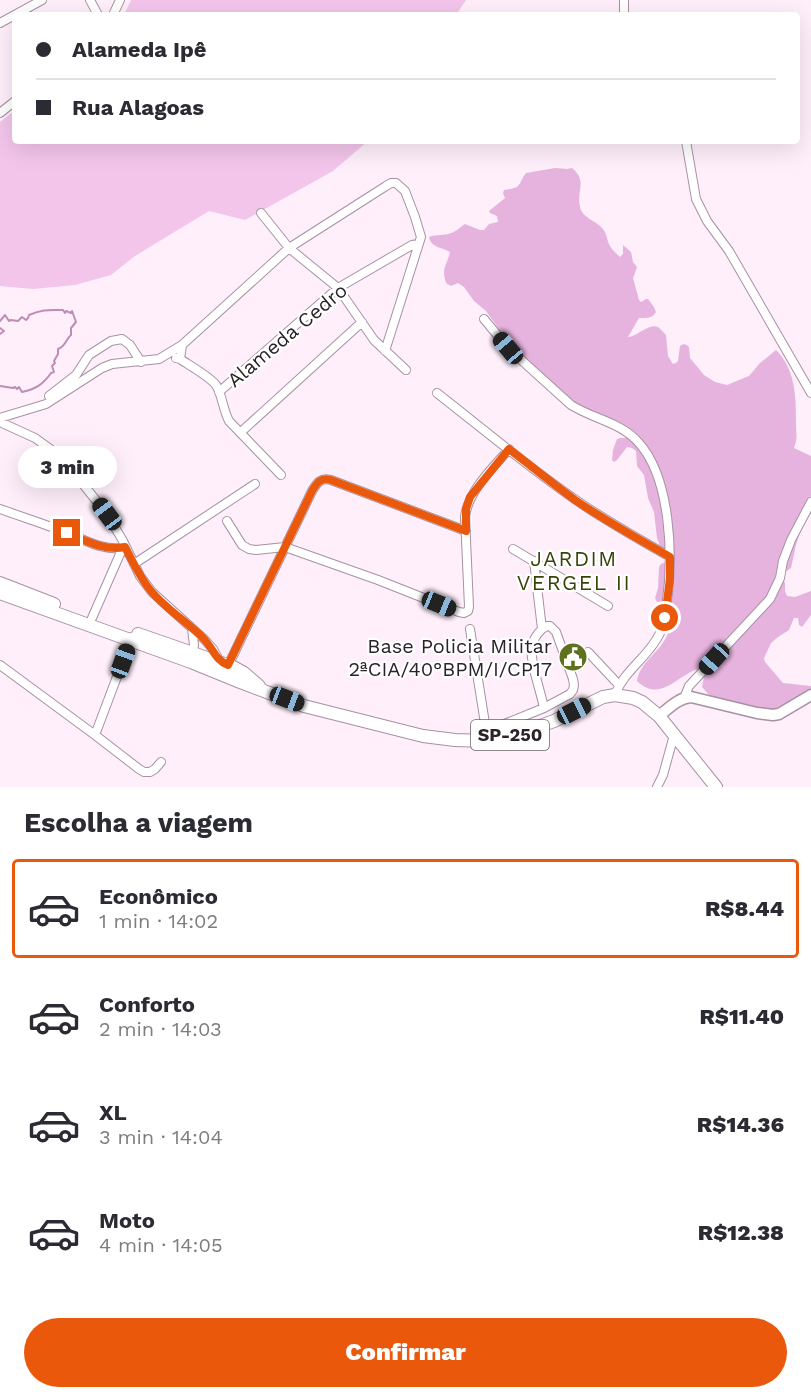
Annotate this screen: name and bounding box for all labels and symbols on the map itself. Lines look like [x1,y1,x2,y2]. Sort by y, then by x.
street label: Alameda Cedro [222,278,352,392]
car [490,328,526,368]
callout: 3 min [17,446,116,488]
car [89,494,125,534]
route end [53,519,80,546]
district label: JARDIM VERGEL II [517,546,631,595]
car [419,589,459,619]
route start [651,604,678,631]
place label: Base Policia Militar 2ªCIA/40°BPM/I/CP17 [348,634,552,681]
car [695,640,733,678]
car [108,641,138,681]
public building icon: Base Policia Militar 2ªCIA/40°BPM/I/CP17 [557,641,589,673]
car [267,684,307,714]
car [554,695,594,727]
road number: SP-250 [471,720,549,750]

